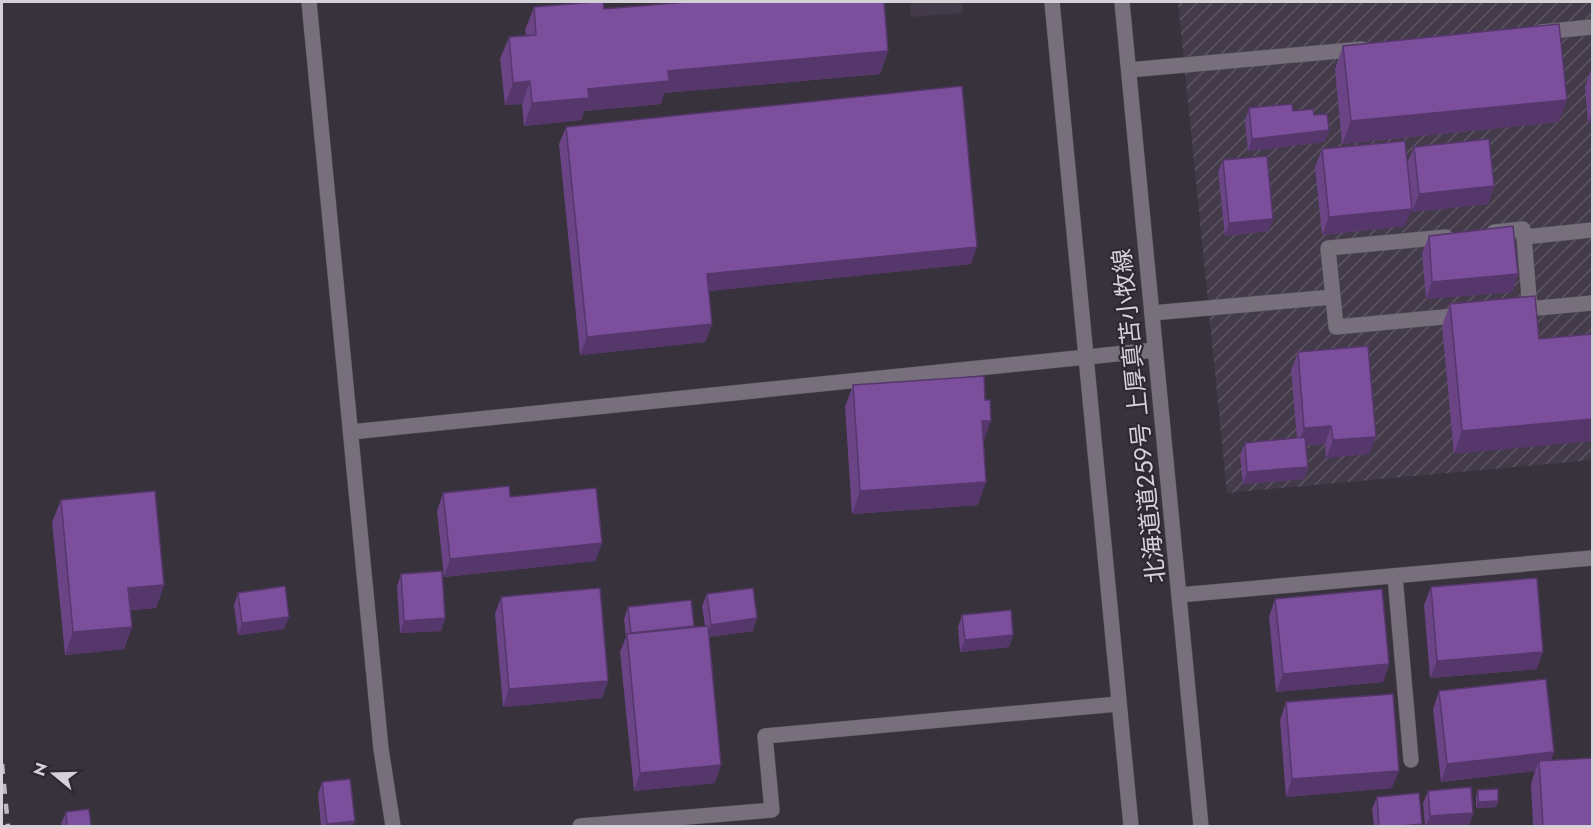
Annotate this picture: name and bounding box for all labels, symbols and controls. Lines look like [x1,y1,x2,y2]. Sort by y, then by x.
street label: 北海道道259号 上厚真苫小牧線 [1104,247,1173,585]
north arrow [24,744,84,804]
text: N [27,760,53,779]

